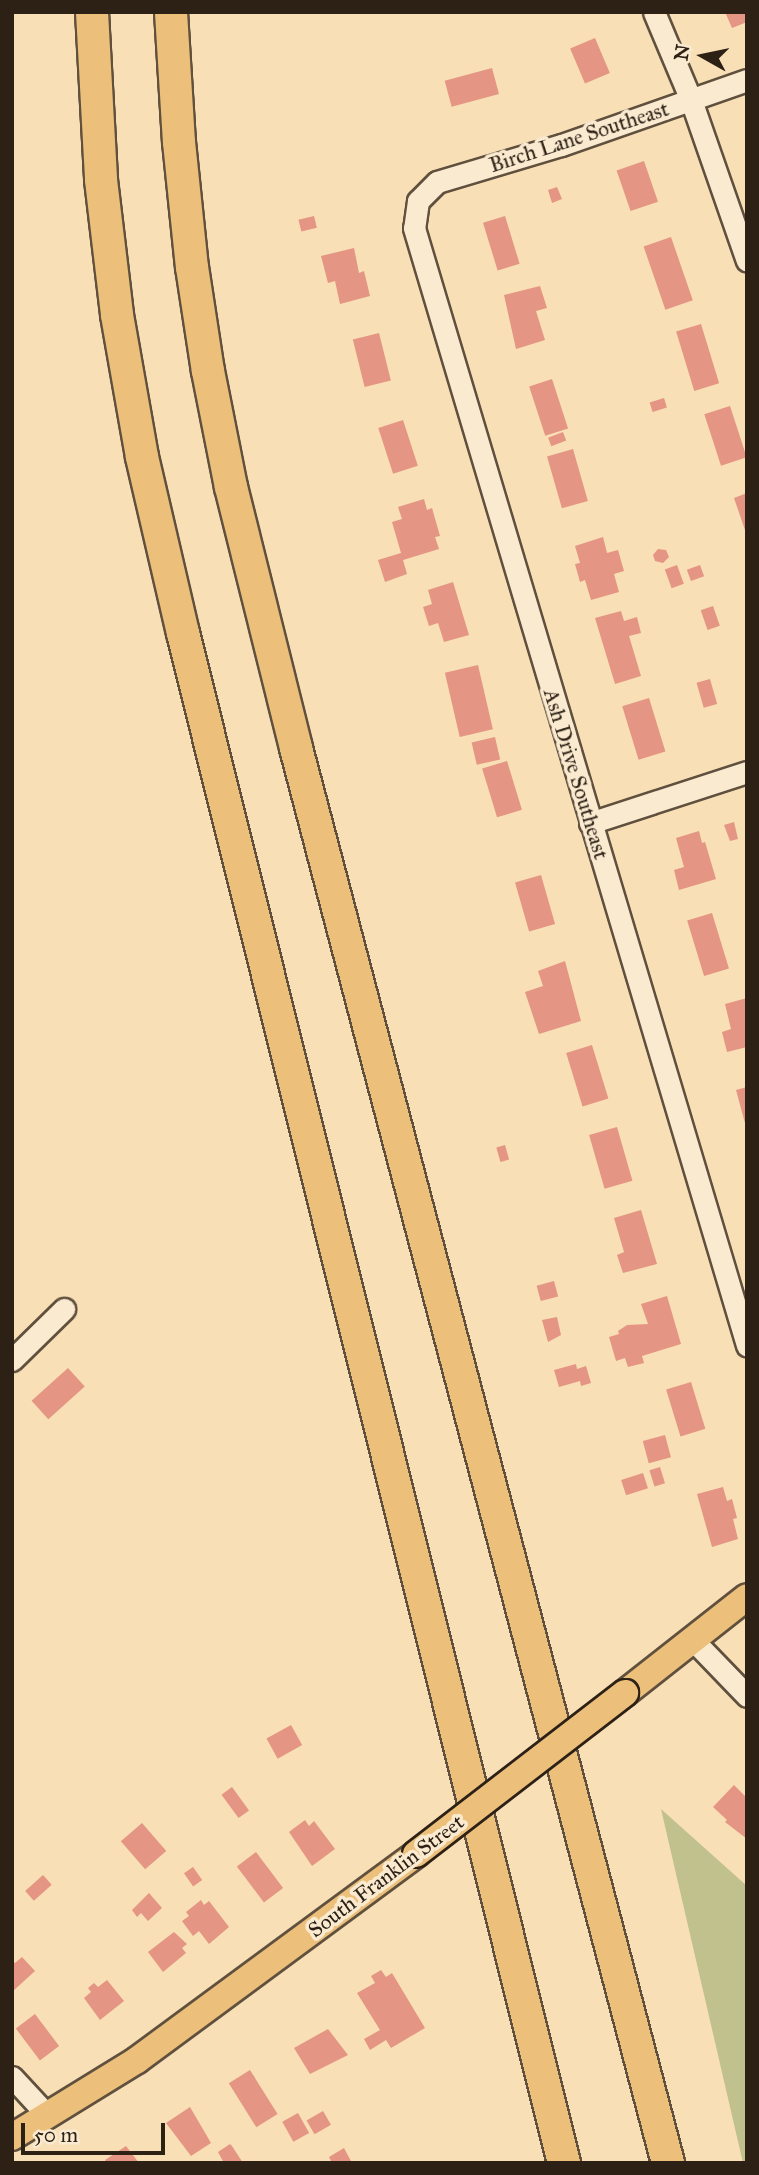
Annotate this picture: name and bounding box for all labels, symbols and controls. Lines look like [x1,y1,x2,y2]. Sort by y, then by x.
north arrow [668,21,738,91]
text: N [669,43,694,62]
street label: Birch Lane Southeast [486,96,672,178]
street label: Ash Drive Southeast [538,686,614,862]
street label: South Franklin Street [303,1809,469,1943]
scale bar [24,2108,168,2152]
text: 50 m [34,2122,78,2148]

